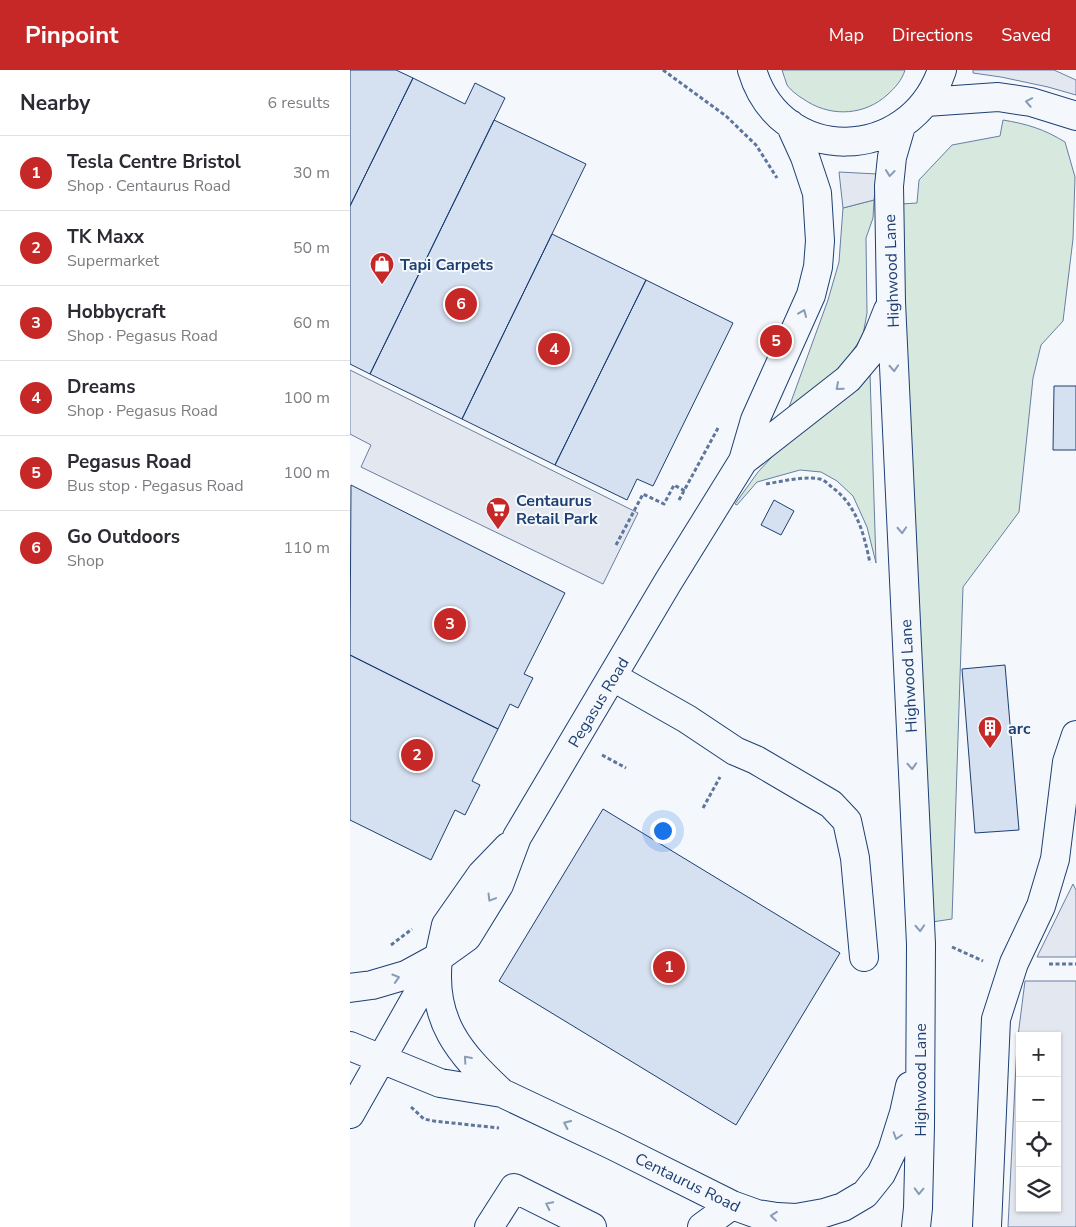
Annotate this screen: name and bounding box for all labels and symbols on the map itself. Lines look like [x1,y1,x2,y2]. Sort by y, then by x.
one-way arrow [1025,97,1034,108]
one-way arrow [885,169,896,177]
street label: Highwood Lane [879,214,905,328]
shop icon: Tapi Carpets [369,251,395,285]
place label: Tapi Carpets [400,254,493,276]
pin: 6 [445,285,477,323]
one-way arrow [797,309,808,318]
pin: 5 [760,322,792,360]
pin: 4 [538,330,570,368]
one-way arrow [889,364,900,372]
one-way arrow [836,381,845,390]
place label: Centaurus Retail Park [516,490,598,530]
supermarket icon: Centaurus Retail Park [485,496,511,530]
one-way arrow [896,526,907,534]
pin: 3 [434,605,466,643]
street label: Highwood Lane [895,619,923,733]
street label: Pegasus Road [563,653,635,752]
building icon: arc [977,715,1003,749]
place label: arc [1008,718,1031,740]
pin: 2 [401,736,433,774]
one-way arrow [907,762,918,770]
your location [650,818,676,844]
one-way arrow [487,893,497,902]
one-way arrow [915,924,926,932]
pin: 1 [653,948,685,986]
one-way arrow [392,974,400,984]
street label: Highwood Lane [910,1023,932,1137]
one-way arrow [464,1055,473,1064]
one-way arrow [564,1120,573,1130]
one-way arrow [892,1132,902,1140]
street label: Centaurus Road [631,1148,744,1218]
one-way arrow [913,1188,924,1196]
one-way arrow [545,1201,554,1211]
one-way arrow [770,1211,778,1222]

